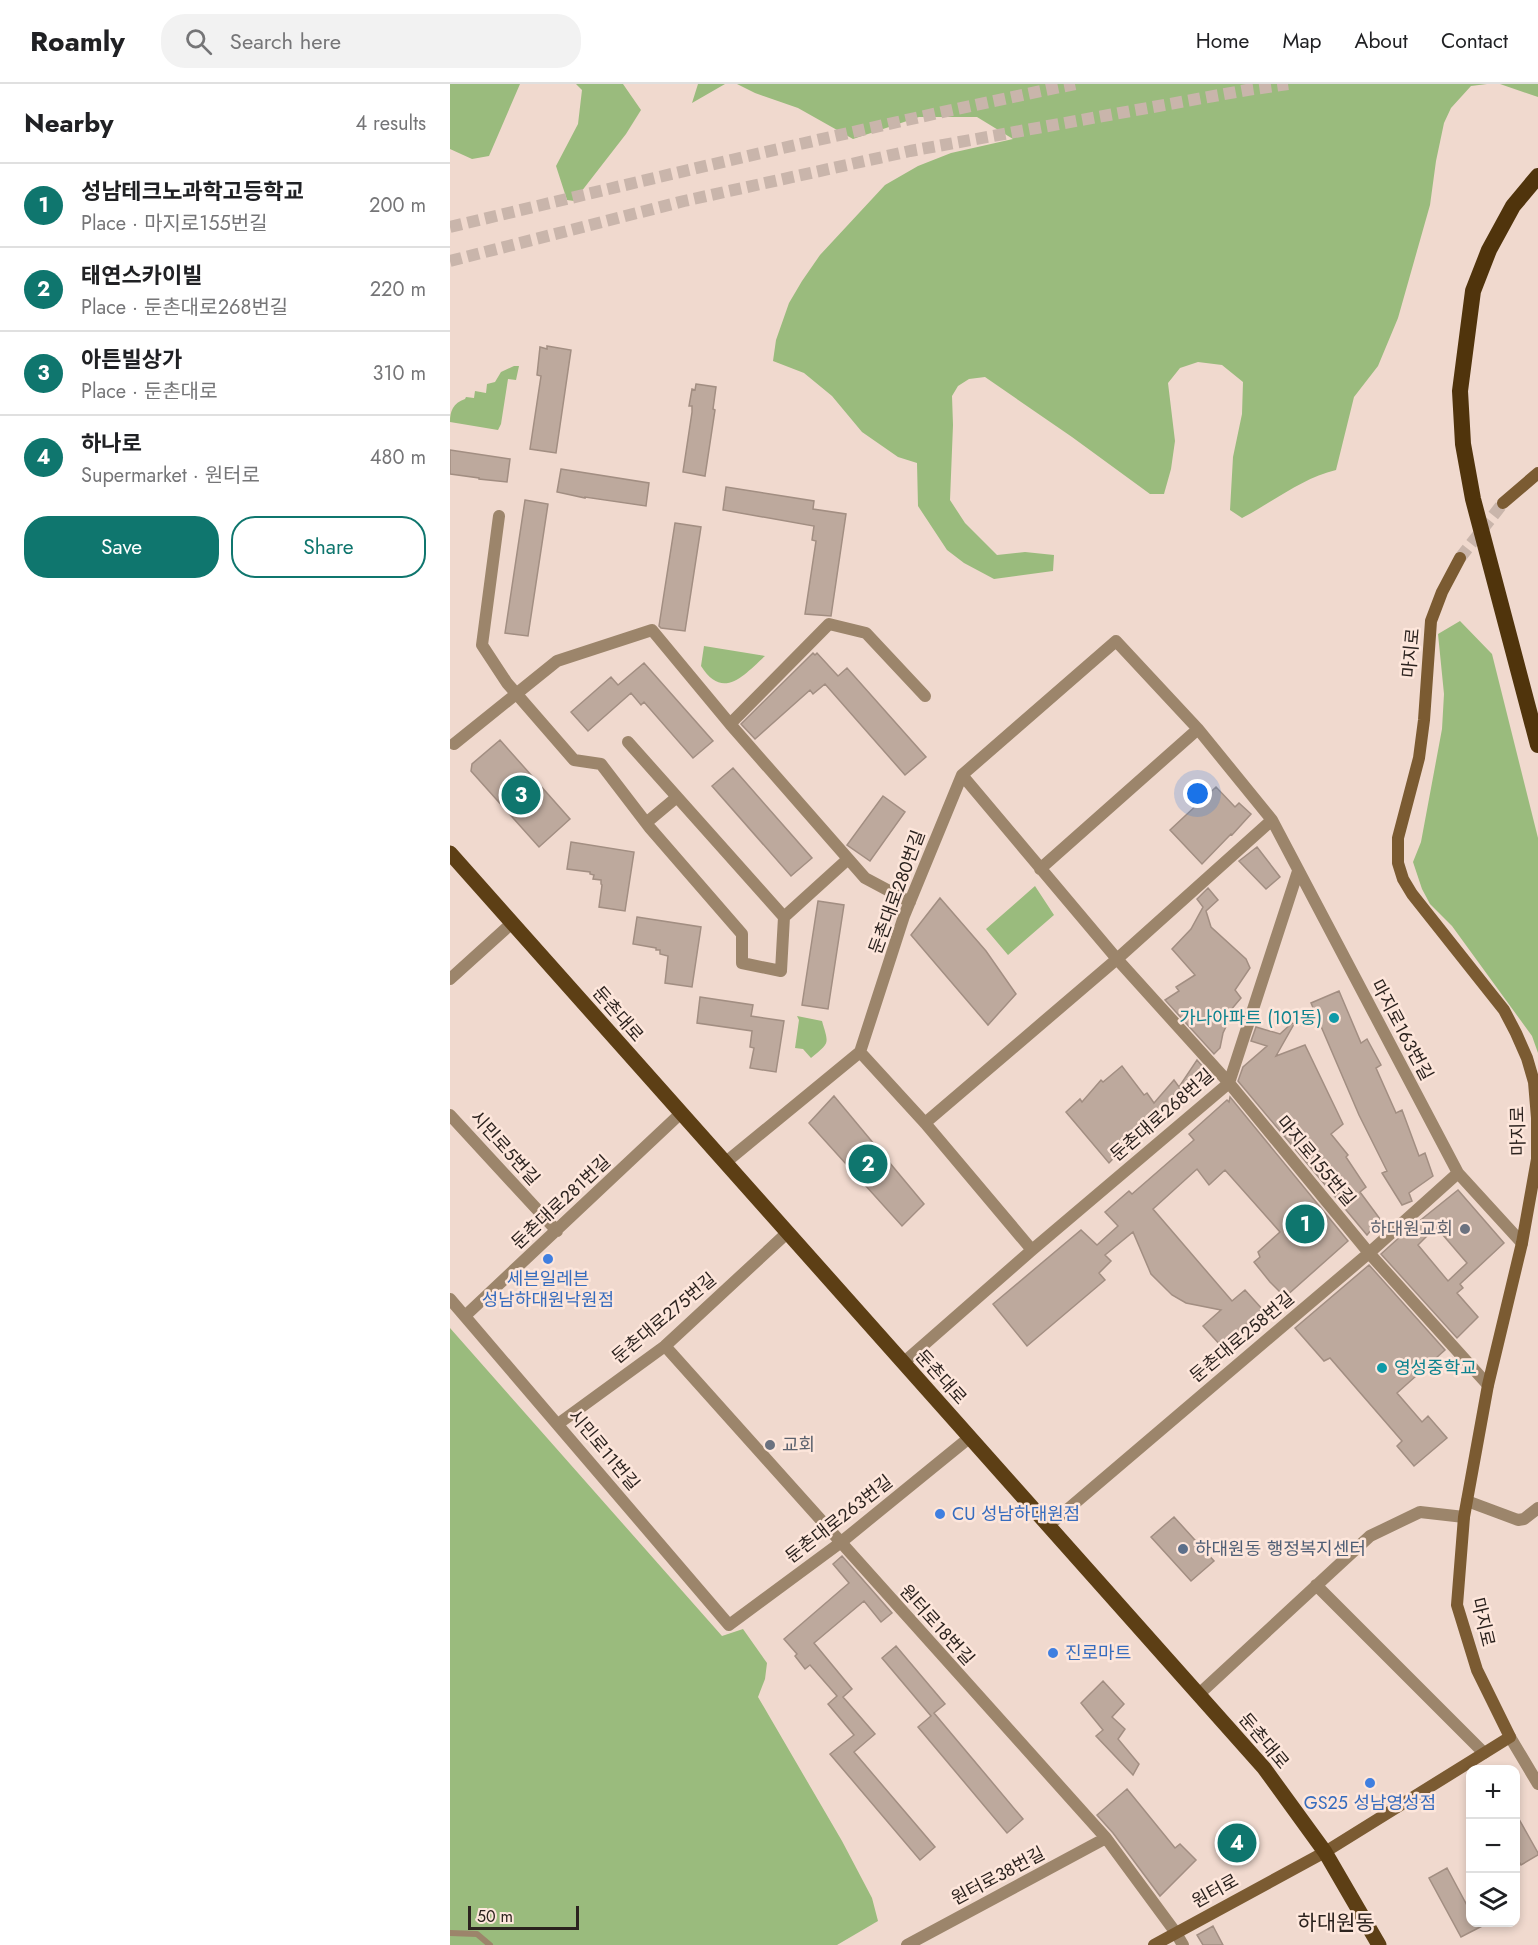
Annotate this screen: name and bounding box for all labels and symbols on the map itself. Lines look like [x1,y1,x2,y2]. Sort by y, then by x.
street label: 마지로 [1396,627,1426,679]
pin: 3 [502,772,540,818]
your location [1183,779,1212,808]
street label: 둔촌대로280번길 [863,826,931,958]
street label: 마지로163번길 [1364,975,1440,1085]
street label: 둔촌대로 [586,980,650,1048]
place label: 가나아파트 (101동) [1179,1005,1322,1031]
marker: 가나아파트 (101동) [1327,1011,1341,1025]
street label: 둔촌대로268번길 [1104,1063,1220,1167]
street label: 시민로5번길 [464,1105,546,1191]
street label: 마지로 [1505,1106,1531,1156]
street label: 마지로155번길 [1270,1110,1362,1212]
pin: 2 [848,1142,888,1186]
street label: 둔촌대로281번길 [505,1149,617,1255]
pin: 1 [1286,1202,1324,1246]
place label: 하대원교회 [1370,1216,1453,1242]
marker: 하대원교회 [1458,1222,1472,1236]
marker: 세븐일레븐 성남하대원낙원점 [541,1252,555,1266]
place label: 세븐일레븐 성남하대원낙원점 [482,1266,614,1313]
street label: 둔촌대로275번길 [606,1267,722,1369]
street label: 둔촌대로258번길 [1184,1285,1300,1389]
street label: 둔촌대로 [909,1344,973,1410]
place label: 영성중학교 [1394,1355,1477,1381]
marker: 영성중학교 [1375,1361,1389,1375]
street label: 시민로11번길 [562,1404,646,1496]
place label: 교회 [782,1432,815,1458]
marker: 교회 [763,1438,777,1452]
street label: 둔촌대로263번길 [780,1469,898,1569]
place label: CU 성남하대원점 [952,1501,1080,1527]
marker: CU 성남하대원점 [933,1507,947,1521]
place label: 하대원동 행정복지센터 [1195,1536,1366,1562]
marker: 하대원동 행정복지센터 [1176,1542,1190,1556]
street label: 원터로18번길 [894,1579,980,1671]
street label: 마지로 [1465,1595,1501,1649]
place label: 진로마트 [1065,1640,1131,1666]
marker: 진로마트 [1046,1646,1060,1660]
street label: 둔촌대로 [1233,1707,1295,1775]
marker: GS25 성남영성점 [1363,1776,1377,1790]
place label: GS25 성남영성점 [1304,1790,1436,1816]
pin: 4 [1218,1820,1256,1866]
street label: 원터로38번길 [947,1840,1049,1912]
street label: 원터로 [1187,1868,1243,1914]
scale bar [468,1903,579,1930]
district label: 하대원동 [1297,1908,1375,1938]

